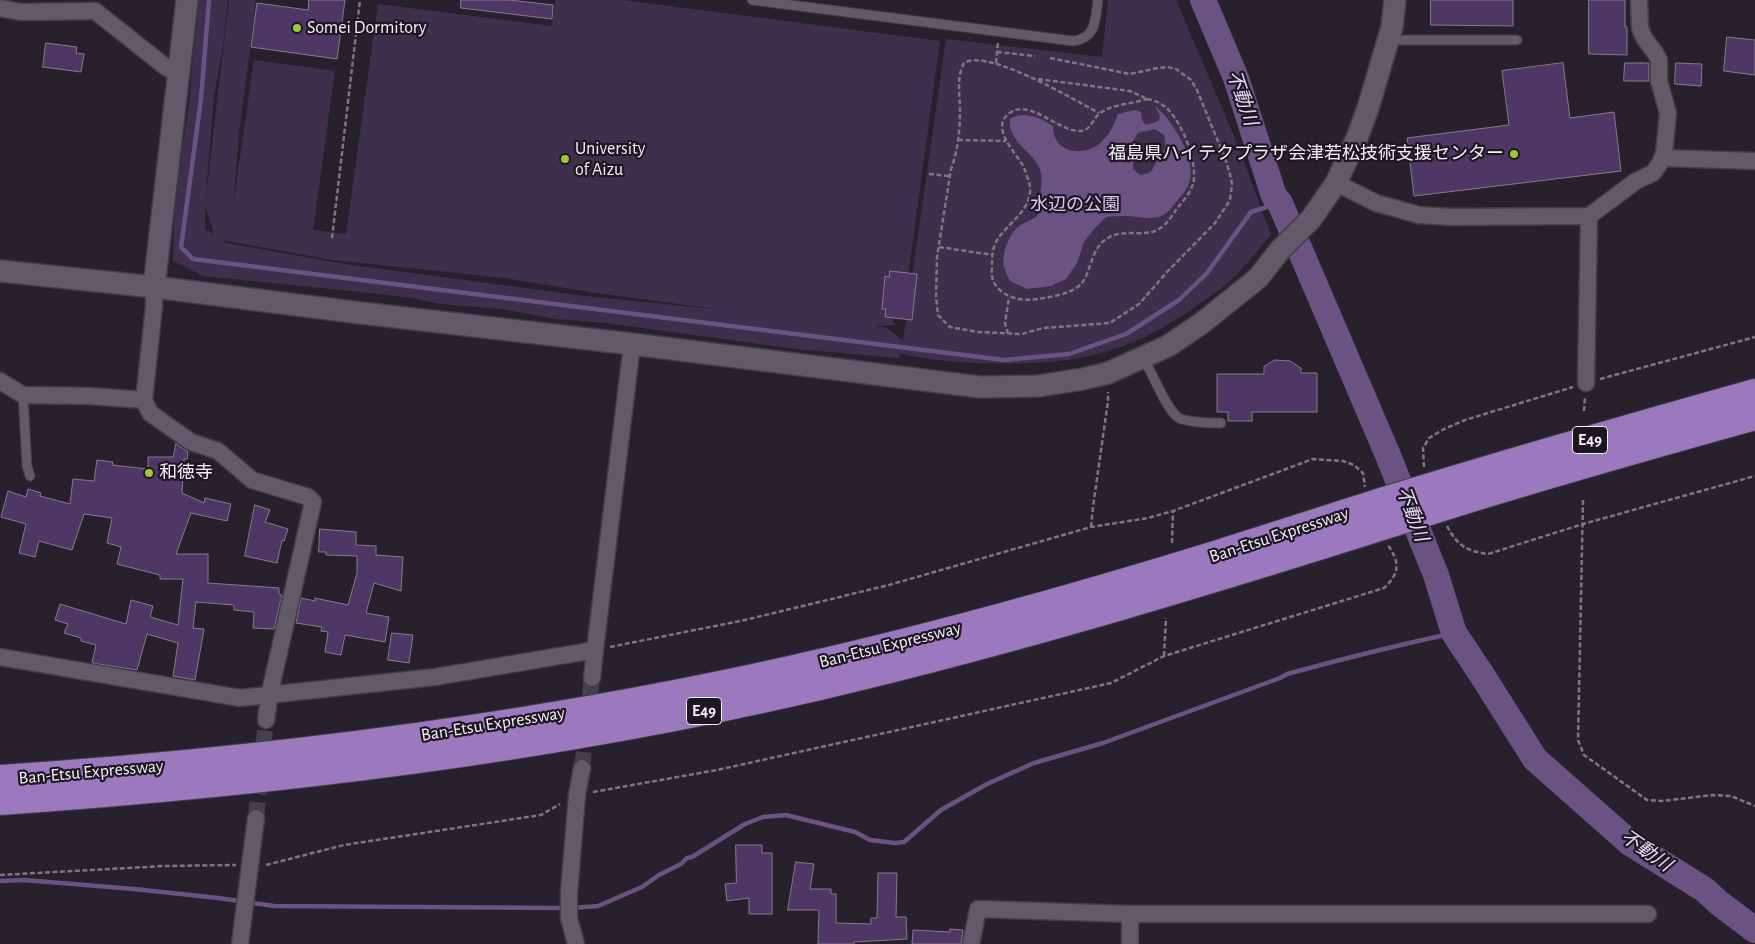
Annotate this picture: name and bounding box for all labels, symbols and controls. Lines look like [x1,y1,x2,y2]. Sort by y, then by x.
place label: Somei Dormitory [307,17,427,39]
marker: Somei Dormitory [291,22,303,34]
water label: 不動川 [1222,67,1262,129]
place label: University of Aizu [575,138,645,180]
place label: 福島県ハイテクプラザ会津若松技術支援センター [1108,143,1504,165]
marker: 福島県ハイテクプラザ会津若松技術支援センター [1508,148,1520,160]
marker: University of Aizu [559,153,571,165]
park label: 水辺の公園 [1030,194,1120,216]
road number: E49 [1572,426,1608,454]
place label: 和徳寺 [159,462,213,484]
marker: 和徳寺 [143,467,155,479]
water label: 不動川 [1391,483,1433,545]
street label: Ban-Etsu Expressway [1206,502,1352,568]
street label: Ban-Etsu Expressway [817,617,963,673]
road number: E49 [686,698,722,724]
street label: Ban-Etsu Expressway [419,702,567,746]
street label: Ban-Etsu Expressway [18,755,164,789]
water label: 不動川 [1616,825,1676,877]

